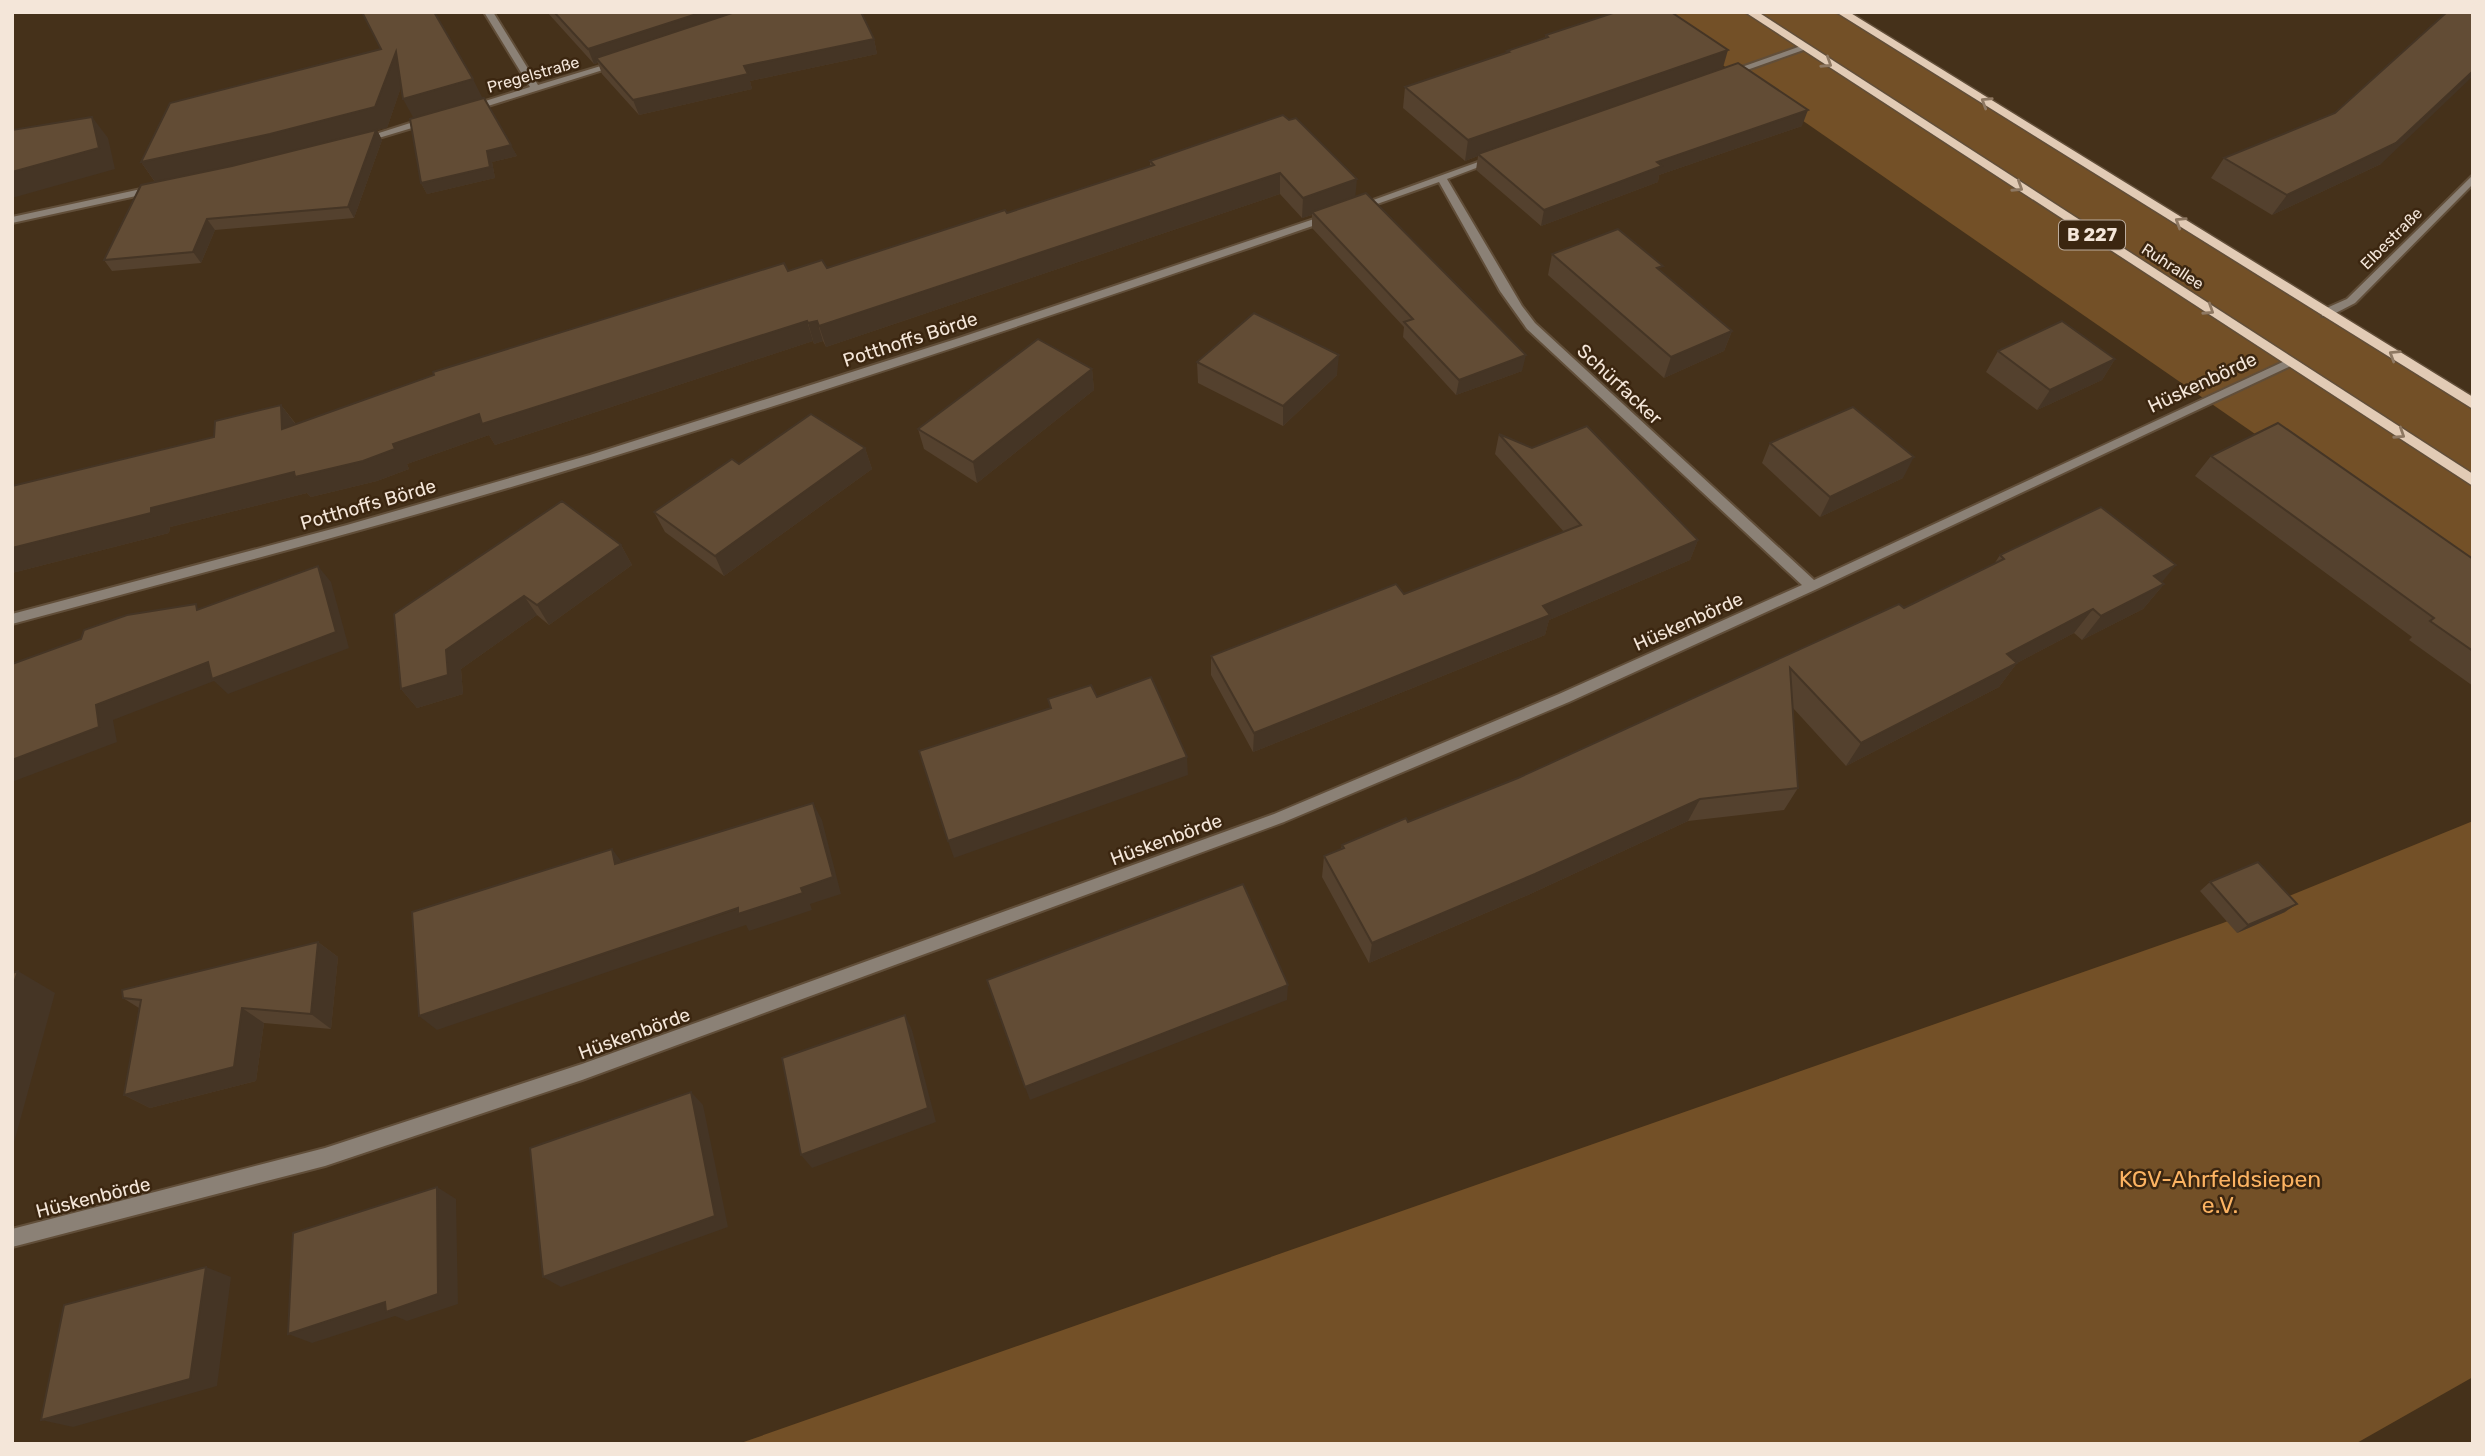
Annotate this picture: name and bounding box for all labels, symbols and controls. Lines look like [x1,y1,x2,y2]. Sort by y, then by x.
street label: Pregelstraße [485,52,582,97]
one-way arrow [1819,55,1832,67]
one-way arrow [1981,98,1994,111]
one-way arrow [2010,179,2023,191]
street label: Elbestraße [2356,203,2426,273]
one-way arrow [2174,218,2187,231]
road number: B 227 [2059,220,2125,249]
street label: Ruhrallee [2138,239,2207,294]
one-way arrow [2201,302,2214,315]
street label: Potthoffs Börde [840,307,980,372]
street label: Schürfacker [1572,339,1668,430]
street label: Hüskenbörde [2144,347,2260,418]
one-way arrow [2388,350,2401,363]
one-way arrow [2392,426,2405,438]
street label: Potthoffs Börde [298,474,439,535]
street label: Hüskenbörde [1630,587,1746,656]
street label: Hüskenbörde [1107,809,1225,870]
street label: Hüskenbörde [575,1003,693,1064]
park label: KGV-Ahrfeldsiepen e.V. [2119,1165,2321,1219]
street label: Hüskenbörde [33,1172,153,1223]

